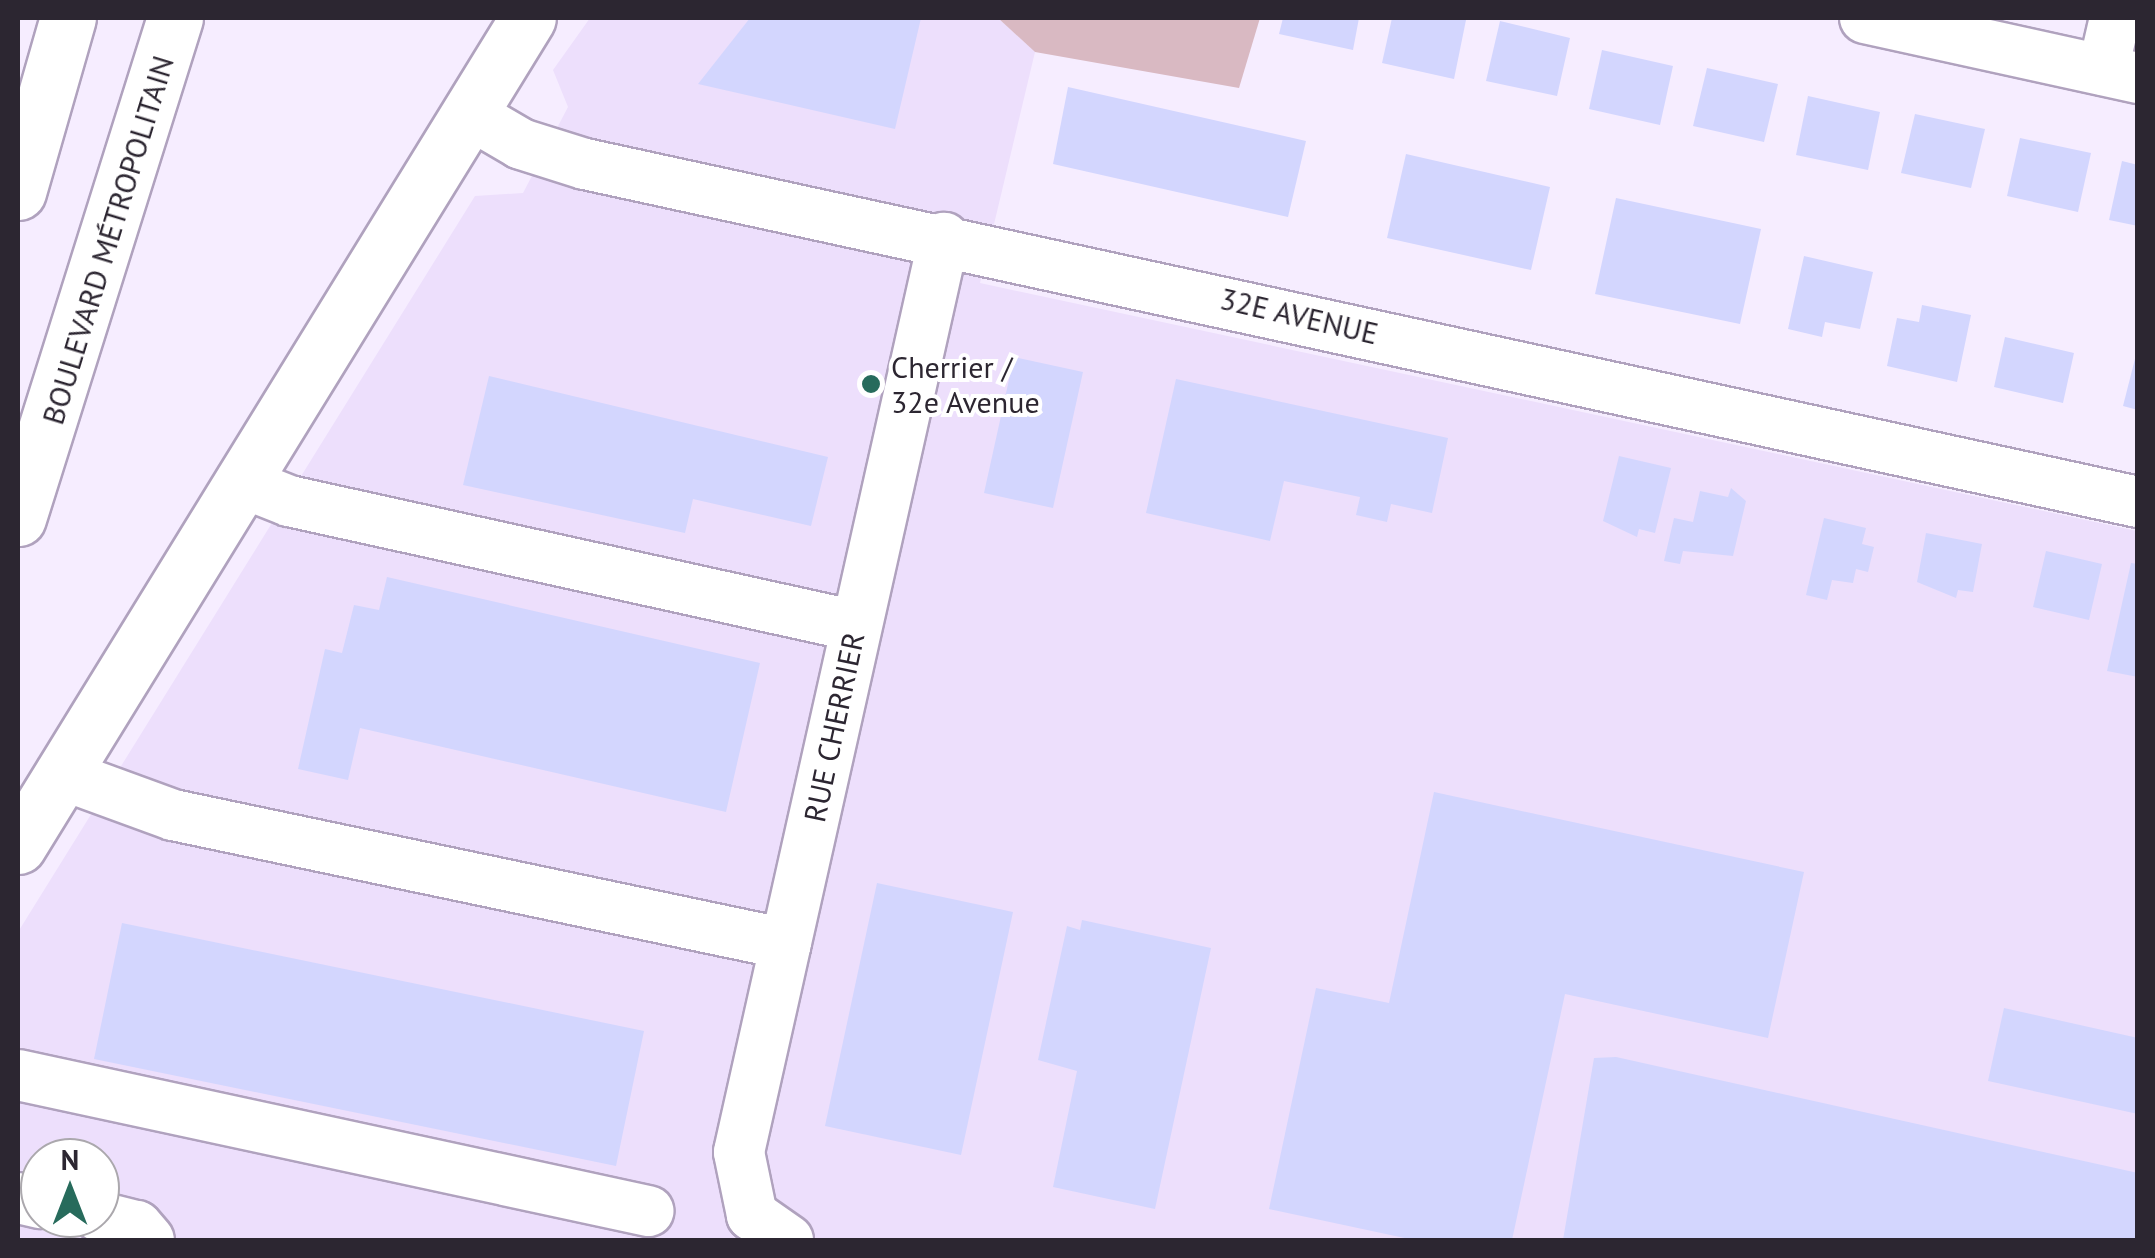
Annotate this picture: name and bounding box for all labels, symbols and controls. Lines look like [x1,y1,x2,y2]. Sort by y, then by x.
street label: BOULEVARD MÉTROPOLITAIN [35,51,181,429]
street label: 32E AVENUE [1216,280,1382,352]
place label: Cherrier / 32e Avenue [891,349,1041,420]
marker: Cherrier / 32e Avenue [860,373,882,395]
street label: RUE CHERRIER [796,629,872,825]
north arrow [20,1138,120,1238]
text: N [61,1141,79,1178]

